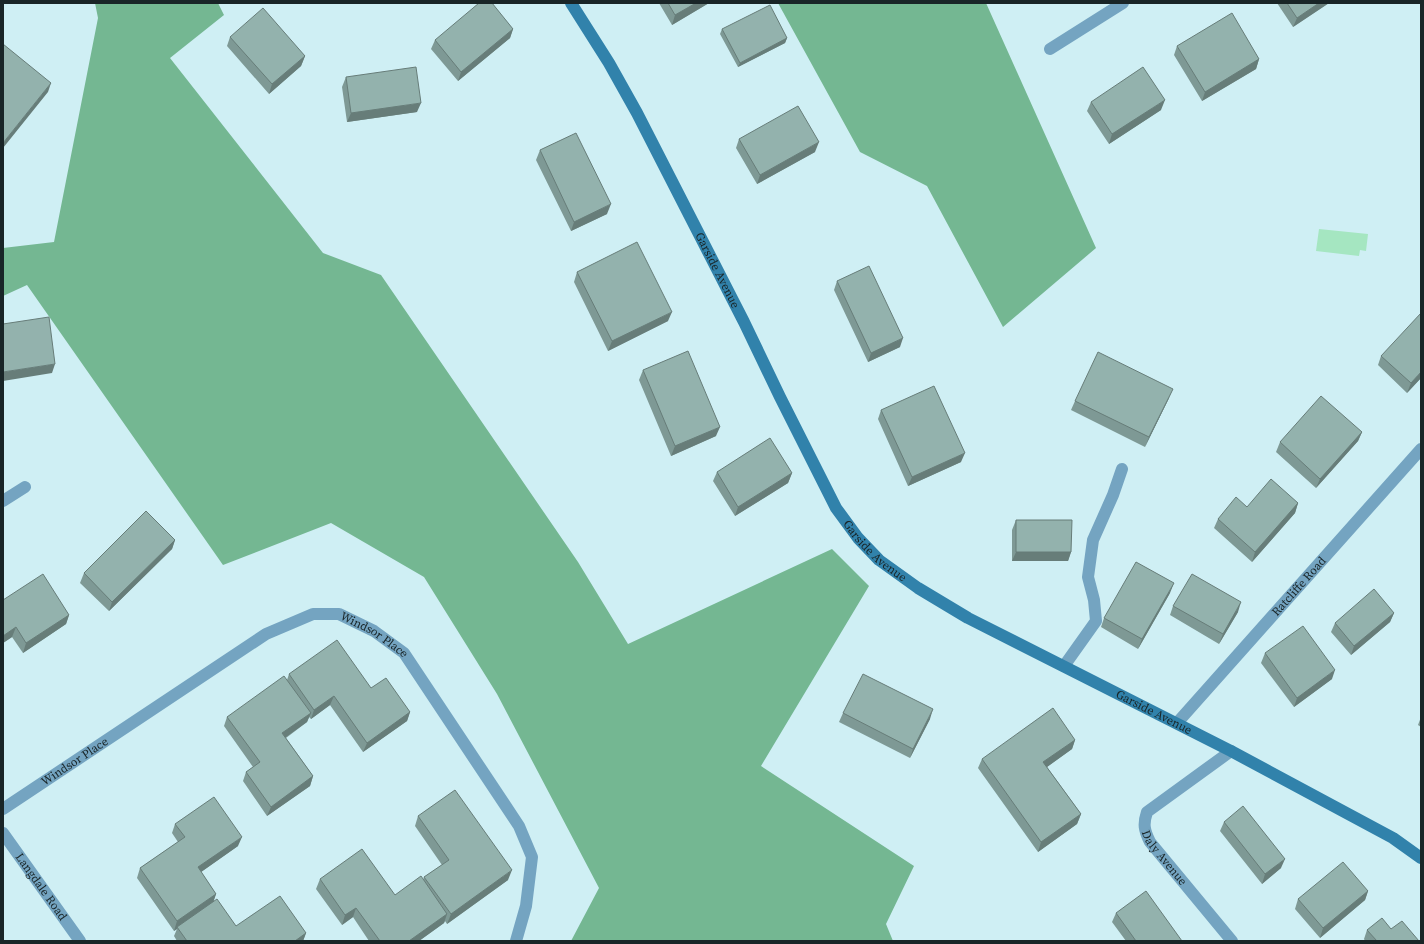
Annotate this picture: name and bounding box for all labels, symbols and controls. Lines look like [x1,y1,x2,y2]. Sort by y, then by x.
street label: Garside Avenue [691,230,744,311]
street label: Garside Avenue [839,517,910,585]
street label: Ratcliffe Road [1268,553,1330,620]
street label: Windsor Place [338,608,413,660]
street label: Garside Avenue [1113,686,1195,738]
street label: Windsor Place [38,733,111,789]
street label: Daly Avenue [1138,828,1191,889]
street label: Langdale Road [12,850,71,924]

